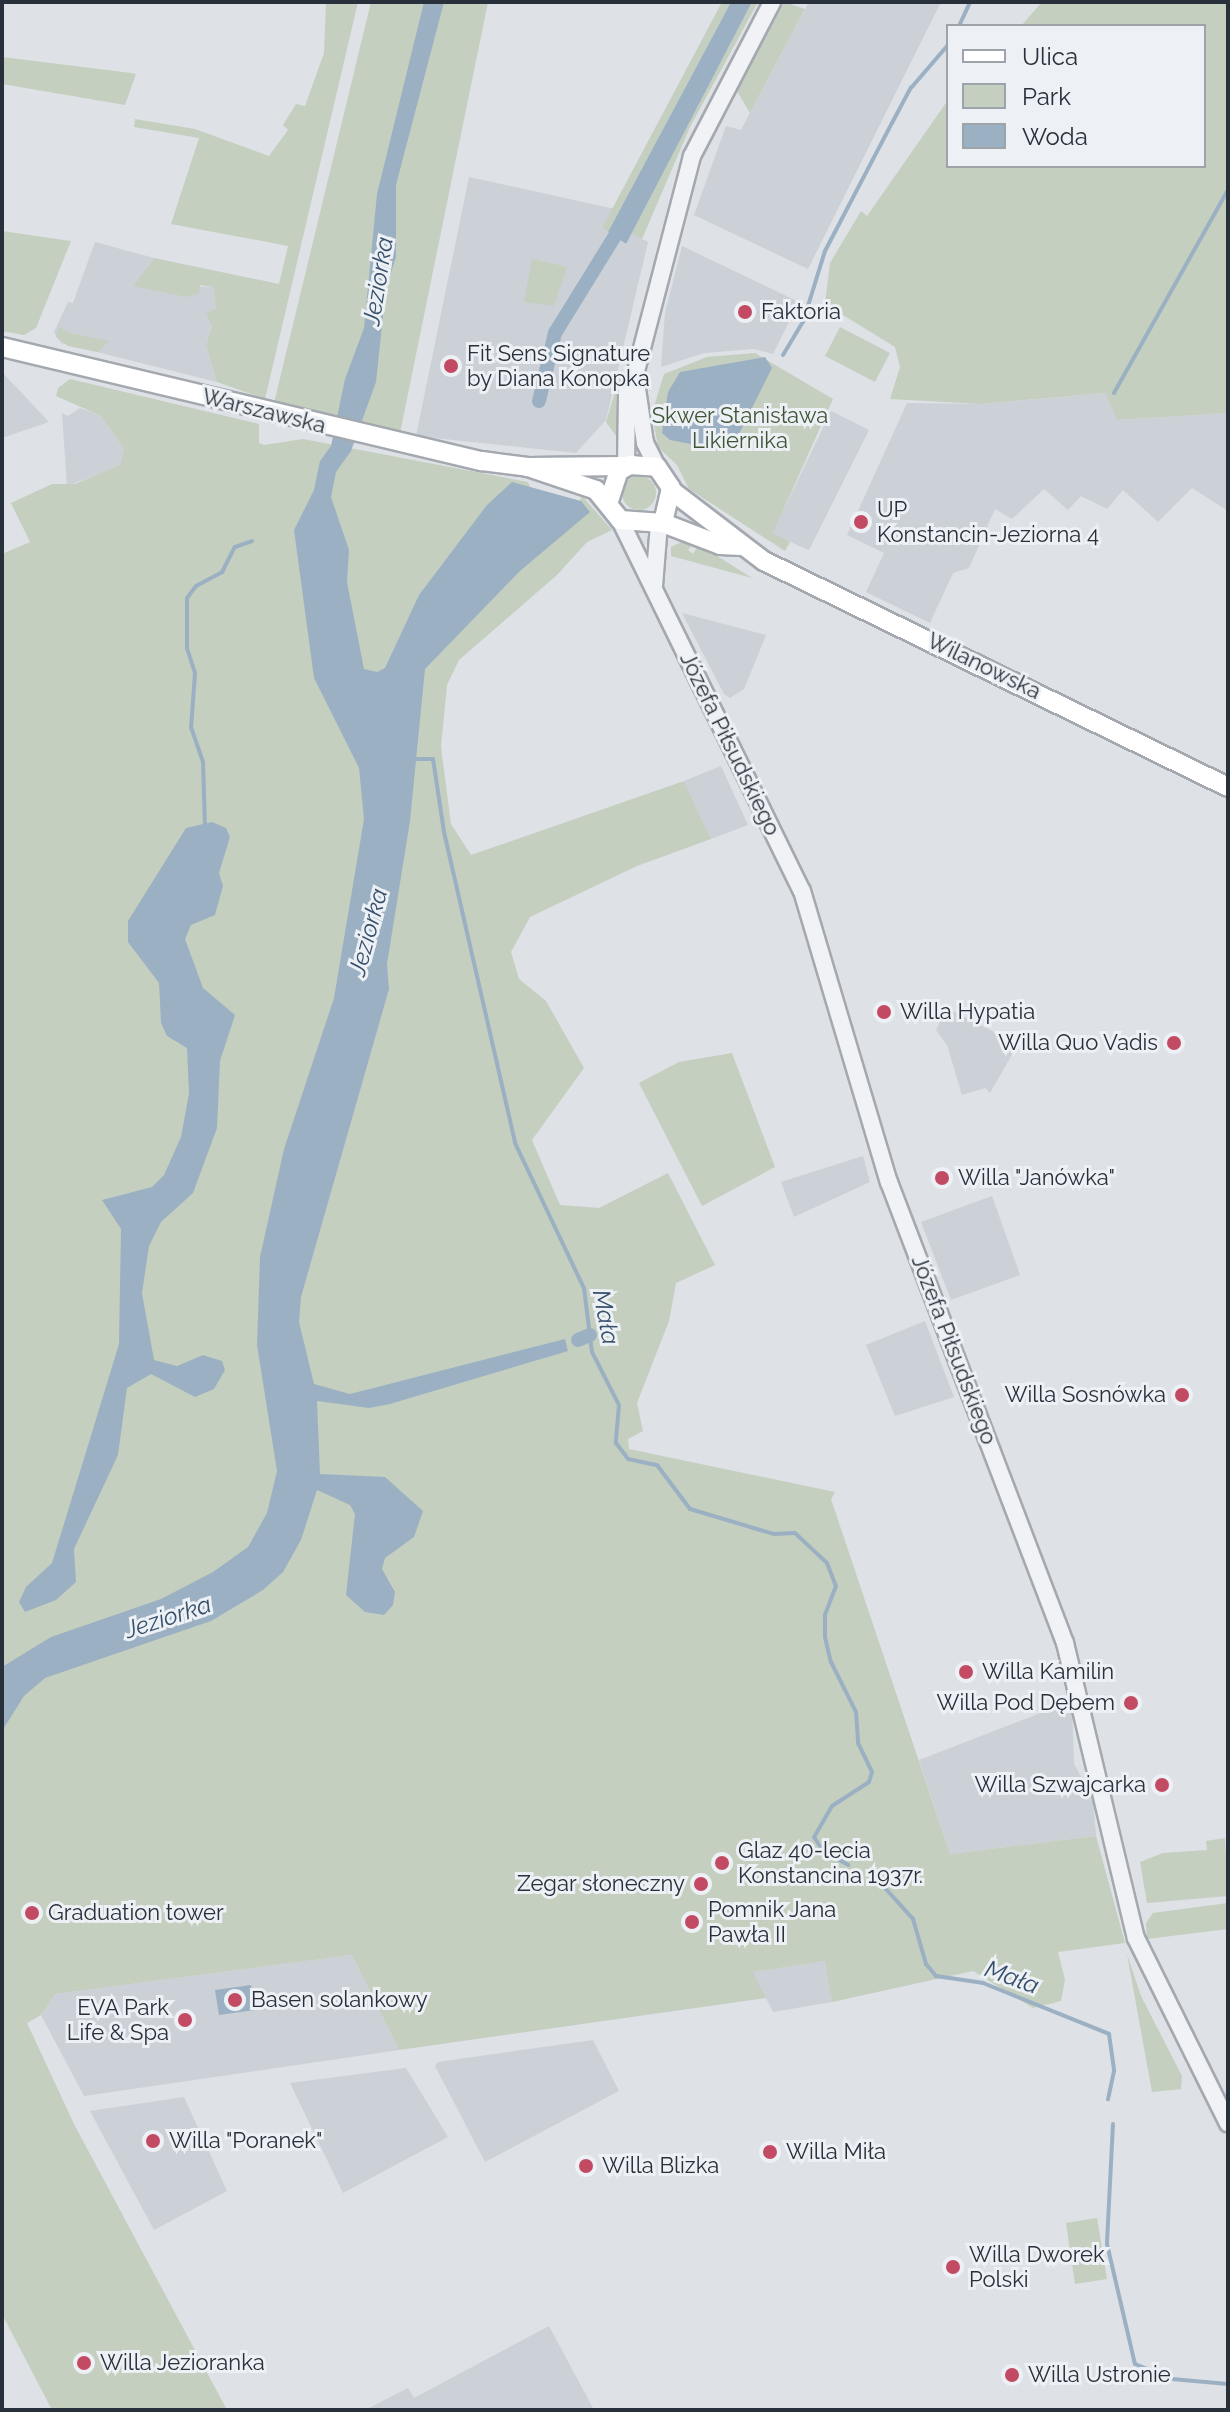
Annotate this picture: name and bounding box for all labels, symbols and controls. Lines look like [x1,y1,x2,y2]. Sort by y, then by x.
legend [946,24,1206,168]
text: Ulica [1022,42,1078,71]
text: Park [1022,82,1071,111]
text: Woda [1022,122,1088,151]
water label: Jeziorka [357,235,399,327]
place label: Faktoria [761,299,841,325]
marker: Faktoria [736,303,754,321]
place label: Fit Sens Signature by Diana Konopka [467,340,650,392]
marker: Fit Sens Signature by Diana Konopka [442,357,460,375]
street label: Warszawska [199,383,329,439]
park label: Skwer Stanisława Likiernika [651,402,829,454]
place label: UP Konstancin-Jeziorna 4 [877,496,1099,548]
marker: UP Konstancin-Jeziorna 4 [852,513,870,531]
street label: Wilanowska [923,627,1045,705]
street label: Józefa Piłsudskiego [674,648,786,840]
water label: Jeziorka [343,885,393,979]
place label: Willa Hypatia [900,999,1035,1025]
marker: Willa Hypatia [875,1003,893,1021]
place label: Willa Quo Vadis [997,1030,1158,1056]
marker: Willa Quo Vadis [1165,1034,1183,1052]
place label: Willa "Janówka" [958,1165,1115,1191]
marker: Willa "Janówka" [933,1169,951,1187]
street label: Józefa Piłsudskiego [906,1252,1002,1448]
water label: Mała [587,1287,625,1347]
place label: Willa Sosnówka [1005,1382,1166,1408]
marker: Willa Sosnówka [1173,1386,1191,1404]
water label: Jeziorka [121,1590,215,1644]
place label: Willa Kamilin [982,1659,1114,1685]
marker: Willa Kamilin [957,1663,975,1681]
place label: Willa Pod Dębem [936,1690,1115,1716]
marker: Willa Pod Dębem [1122,1694,1140,1712]
place label: Willa Szwajcarka [975,1772,1146,1798]
marker: Willa Szwajcarka [1153,1776,1171,1794]
place label: Glaz 40-lecia Konstancina 1937r. [738,1837,923,1888]
marker: Glaz 40-lecia Konstancina 1937r. [713,1854,731,1872]
place label: Zegar słoneczny [516,1871,685,1897]
marker: Zegar słoneczny [692,1875,710,1893]
place label: Pomnik Jana Pawła II [708,1896,837,1948]
place label: Graduation tower [48,1900,224,1926]
marker: Graduation tower [23,1904,41,1922]
marker: Pomnik Jana Pawła II [683,1913,701,1931]
water label: Mała [981,1954,1043,2000]
place label: Basen solankowy [251,1987,428,2013]
marker: Basen solankowy [226,1991,244,2009]
place label: EVA Park Life & Spa [67,1994,169,2046]
marker: EVA Park Life & Spa [176,2011,194,2029]
place label: Willa "Poranek" [169,2128,323,2154]
marker: Willa "Poranek" [144,2132,162,2150]
place label: Willa Miła [786,2139,886,2165]
marker: Willa Miła [761,2143,779,2161]
place label: Willa Blizka [602,2153,719,2179]
marker: Willa Blizka [577,2157,595,2175]
place label: Willa Dworek Polski [969,2241,1105,2292]
marker: Willa Dworek Polski [944,2258,962,2276]
place label: Willa Jezioranka [100,2350,265,2376]
marker: Willa Jezioranka [75,2354,93,2372]
place label: Willa Ustronie [1028,2362,1171,2388]
marker: Willa Ustronie [1003,2366,1021,2384]

